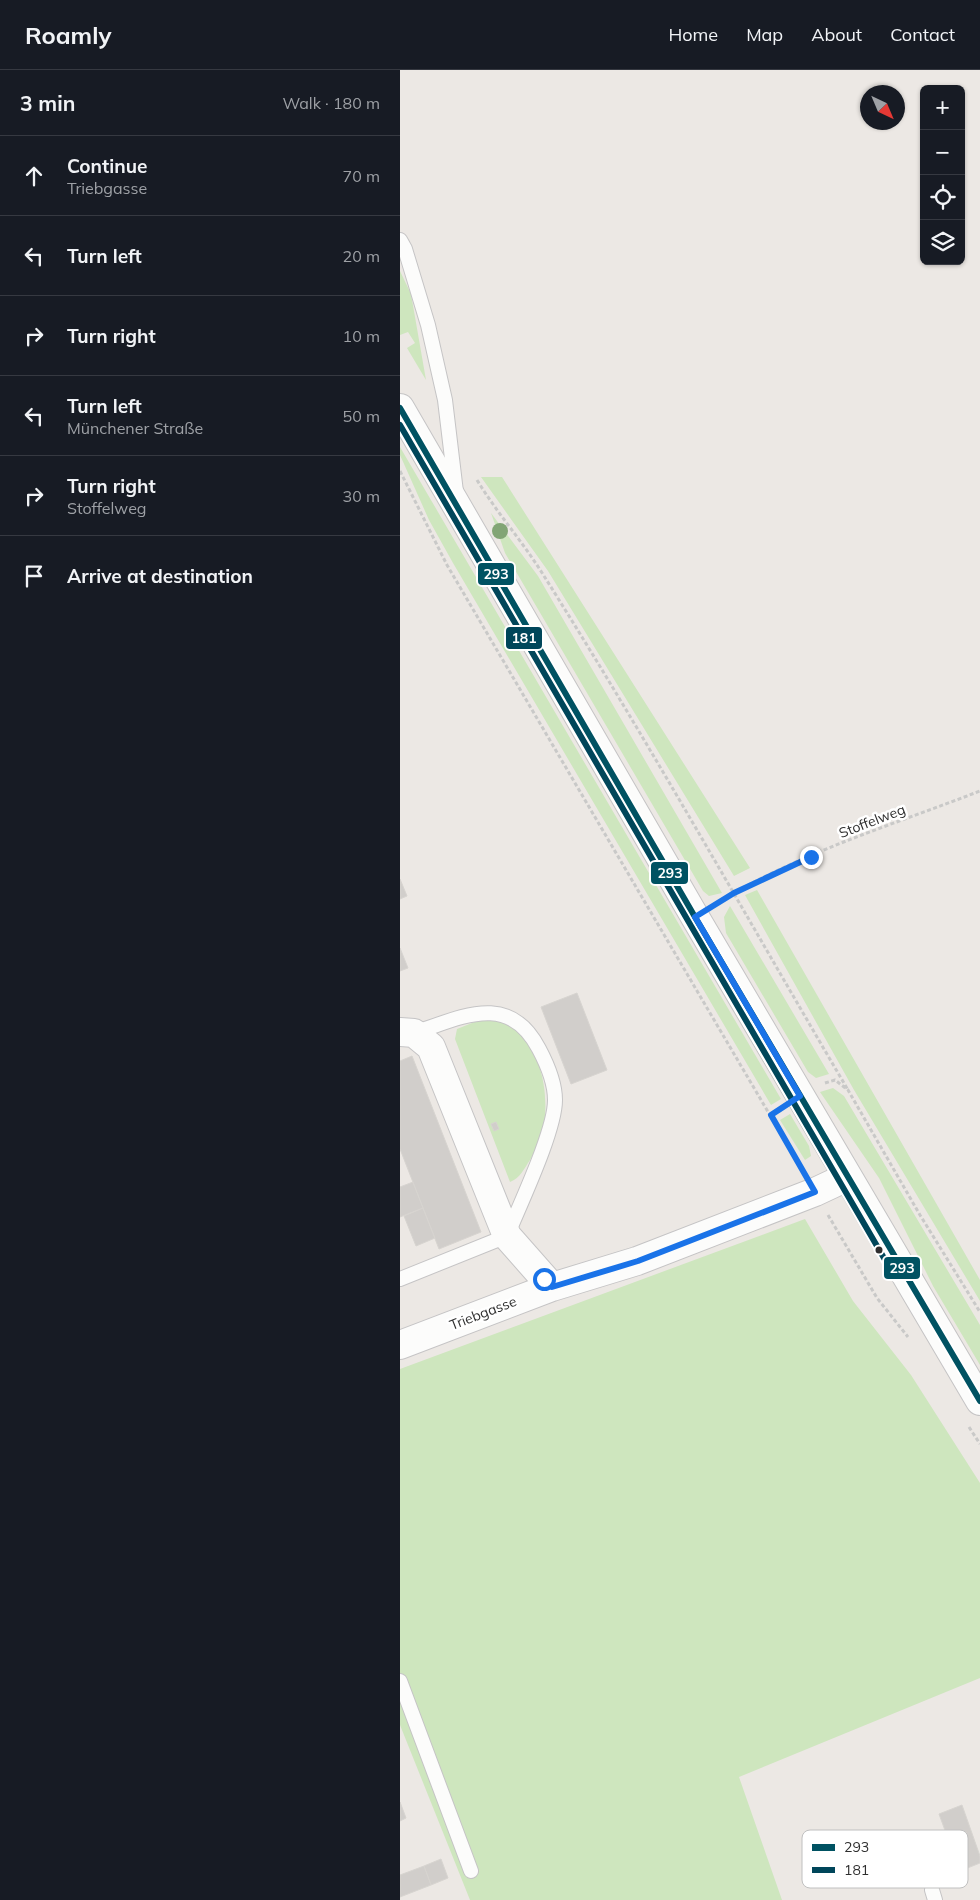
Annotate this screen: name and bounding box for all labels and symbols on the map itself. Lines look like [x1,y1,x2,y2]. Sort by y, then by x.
north arrow [860,85,905,130]
line badge: 293 [477,562,515,586]
text: 293 [483,565,509,583]
line badge: 181 [505,626,543,650]
text: 181 [511,629,537,647]
street label: Stoffelweg [836,800,908,842]
route end [800,846,823,869]
line badge: 293 [650,861,689,885]
text: 293 [657,864,683,882]
unlabelled marker [874,1245,884,1255]
line badge: 293 [883,1256,921,1280]
text: 293 [889,1259,915,1277]
route start [533,1268,556,1291]
street label: Triebgasse [447,1292,519,1334]
legend [802,1830,968,1888]
text: 293 [844,1838,869,1856]
text: 181 [844,1861,869,1879]

